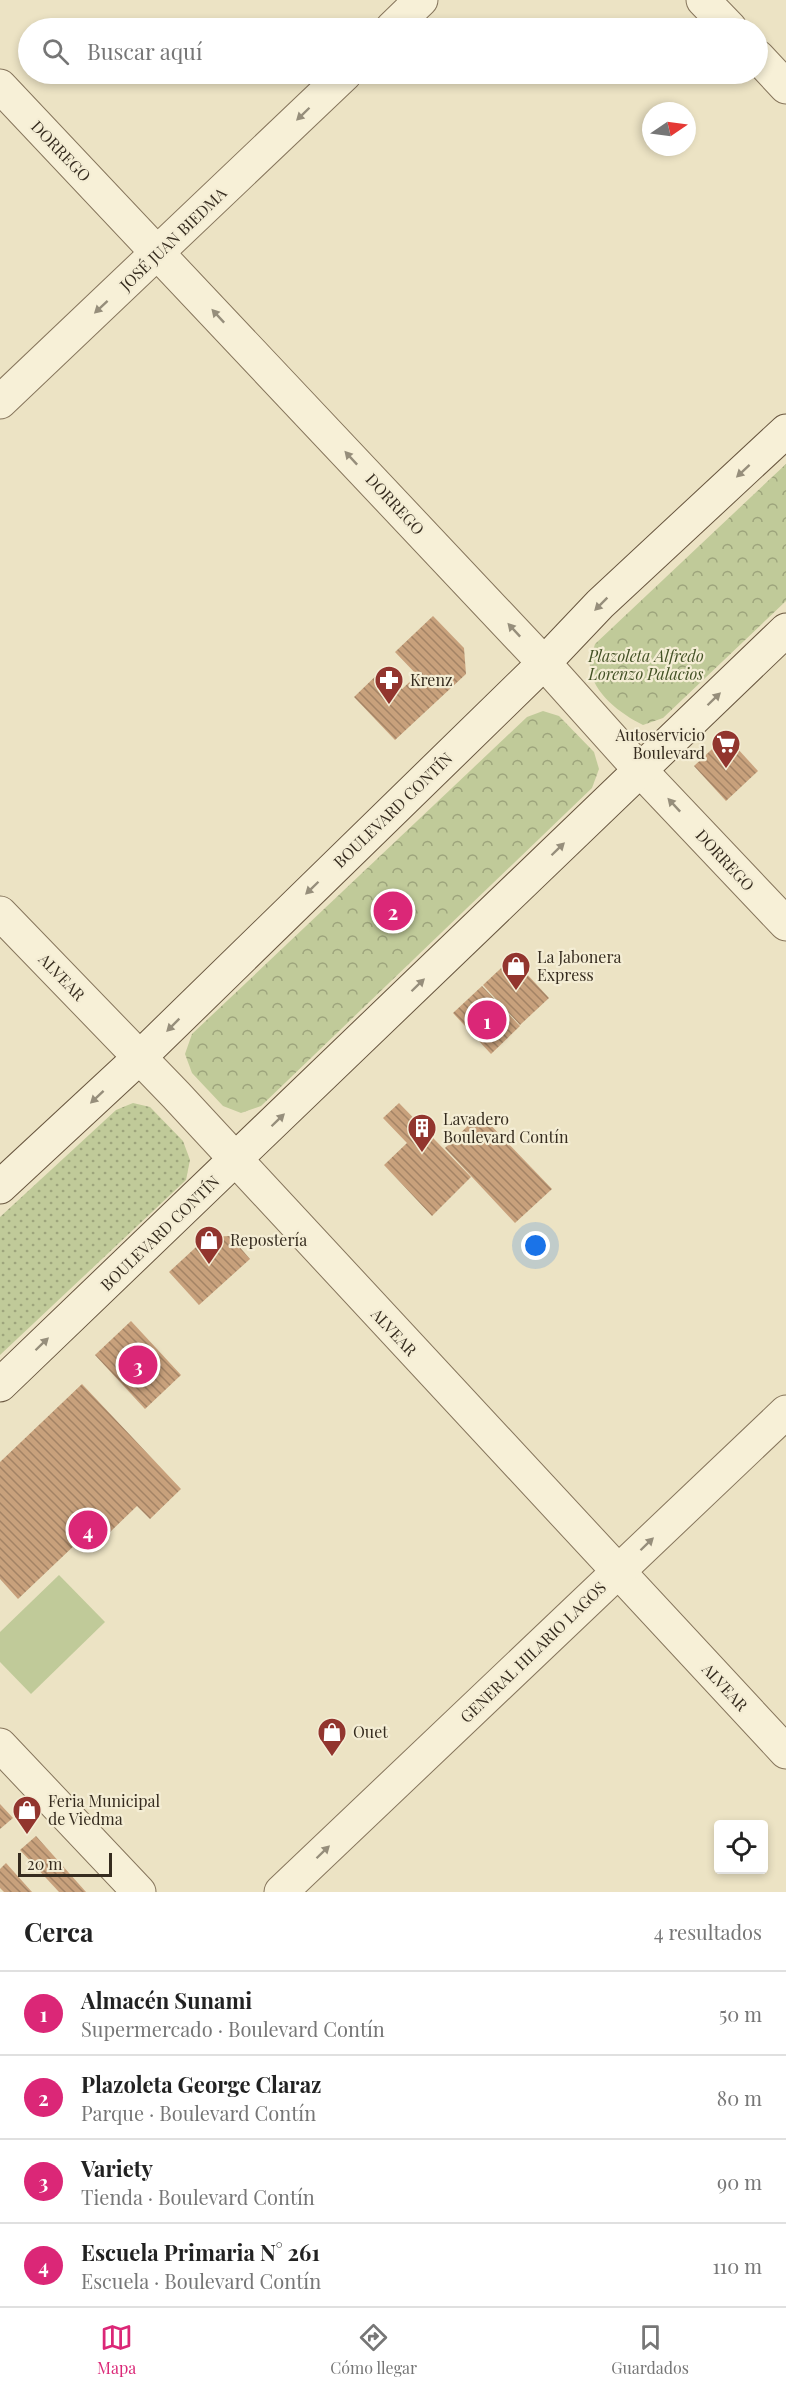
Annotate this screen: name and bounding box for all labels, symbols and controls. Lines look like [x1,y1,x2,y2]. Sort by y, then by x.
search box [18,18,768,84]
icon: search [39,35,72,68]
text: Buscar aquí [87,36,202,66]
north arrow [642,102,696,156]
one-way arrow [296,107,311,120]
street label: DORREGO [27,116,96,186]
street label: JOSÉ JUAN BIEDMA [114,182,231,296]
one-way arrow [94,300,109,314]
one-way arrow [211,309,225,323]
one-way arrow [345,451,359,465]
one-way arrow [736,464,751,478]
street label: DORREGO [361,468,429,539]
one-way arrow [594,597,608,611]
one-way arrow [507,623,521,638]
park label: Plazoleta Alfredo Lorenzo Palacios [587,645,704,684]
pharmacy icon: Krenz [373,664,405,706]
place label: Krenz [410,669,453,690]
one-way arrow [706,693,720,707]
place label: Autoservicio Boulevard [615,724,705,763]
supermarket icon: Autoservicio Boulevard [710,728,742,770]
street label: BOULEVARD CONTÍN [329,747,456,872]
one-way arrow [667,798,681,813]
street label: DORREGO [691,824,759,895]
one-way arrow [551,843,565,857]
one-way arrow [306,881,320,895]
pin: 2 [374,888,412,934]
place label: La Jabonera Express [537,946,622,985]
street label: ALVEAR [34,948,90,1005]
shop icon: La Jabonera Express [500,950,532,992]
one-way arrow [410,978,425,992]
pin: 1 [468,998,506,1042]
one-way arrow [166,1017,180,1031]
one-way arrow [90,1090,105,1103]
place label: Lavadero Boulevard Contín [443,1108,569,1147]
building icon: Lavadero Boulevard Contín [406,1112,438,1154]
one-way arrow [270,1114,284,1128]
street label: BOULEVARD CONTÍN [96,1170,223,1295]
shop icon: Repostería [193,1224,225,1266]
place label: Repostería [230,1229,307,1250]
your location [521,1231,550,1260]
street label: ALVEAR [366,1303,422,1360]
one-way arrow [35,1338,49,1352]
pin: 3 [118,1342,158,1388]
pin: 4 [68,1508,107,1552]
one-way arrow [640,1537,655,1551]
street label: GENERAL HILARIO LAGOS [455,1576,610,1727]
street label: ALVEAR [697,1658,753,1715]
shop icon: Ouet [316,1716,348,1758]
place label: Ouet [353,1721,388,1742]
place label: Feria Municipal de Viedma [48,1790,160,1829]
shop icon: Feria Municipal de Viedma [11,1794,43,1836]
map controls [714,1820,768,1874]
button: locate [714,1820,768,1874]
one-way arrow [316,1845,330,1859]
scale bar [18,1850,112,1878]
text: 20 m [27,1853,62,1874]
text: Cerca [24,1914,93,1949]
text: 4 resultados [654,1918,762,1945]
text: Almacén Sunami [81,1985,252,2015]
text: 1 [40,2000,47,2027]
text: 50 m [719,2000,762,2027]
text: Supermercado · Boulevard Contín [81,2015,385,2042]
text: Plazoleta George Claraz [81,2069,321,2099]
text: 2 [38,2084,49,2111]
text: 80 m [717,2084,762,2111]
text: Parque · Boulevard Contín [81,2099,316,2126]
text: Variety [81,2153,153,2183]
text: 3 [39,2168,48,2195]
text: 90 m [717,2168,762,2195]
text: Tienda · Boulevard Contín [81,2183,315,2210]
text: Escuela Primaria N° 261 [81,2237,320,2267]
text: 4 [38,2252,49,2279]
text: 110 m [712,2252,762,2279]
text: Escuela · Boulevard Contín [81,2267,321,2294]
tab: Mapa [97,2321,136,2378]
tab: Cómo llegar [330,2321,417,2378]
tab: Guardados [611,2321,689,2378]

